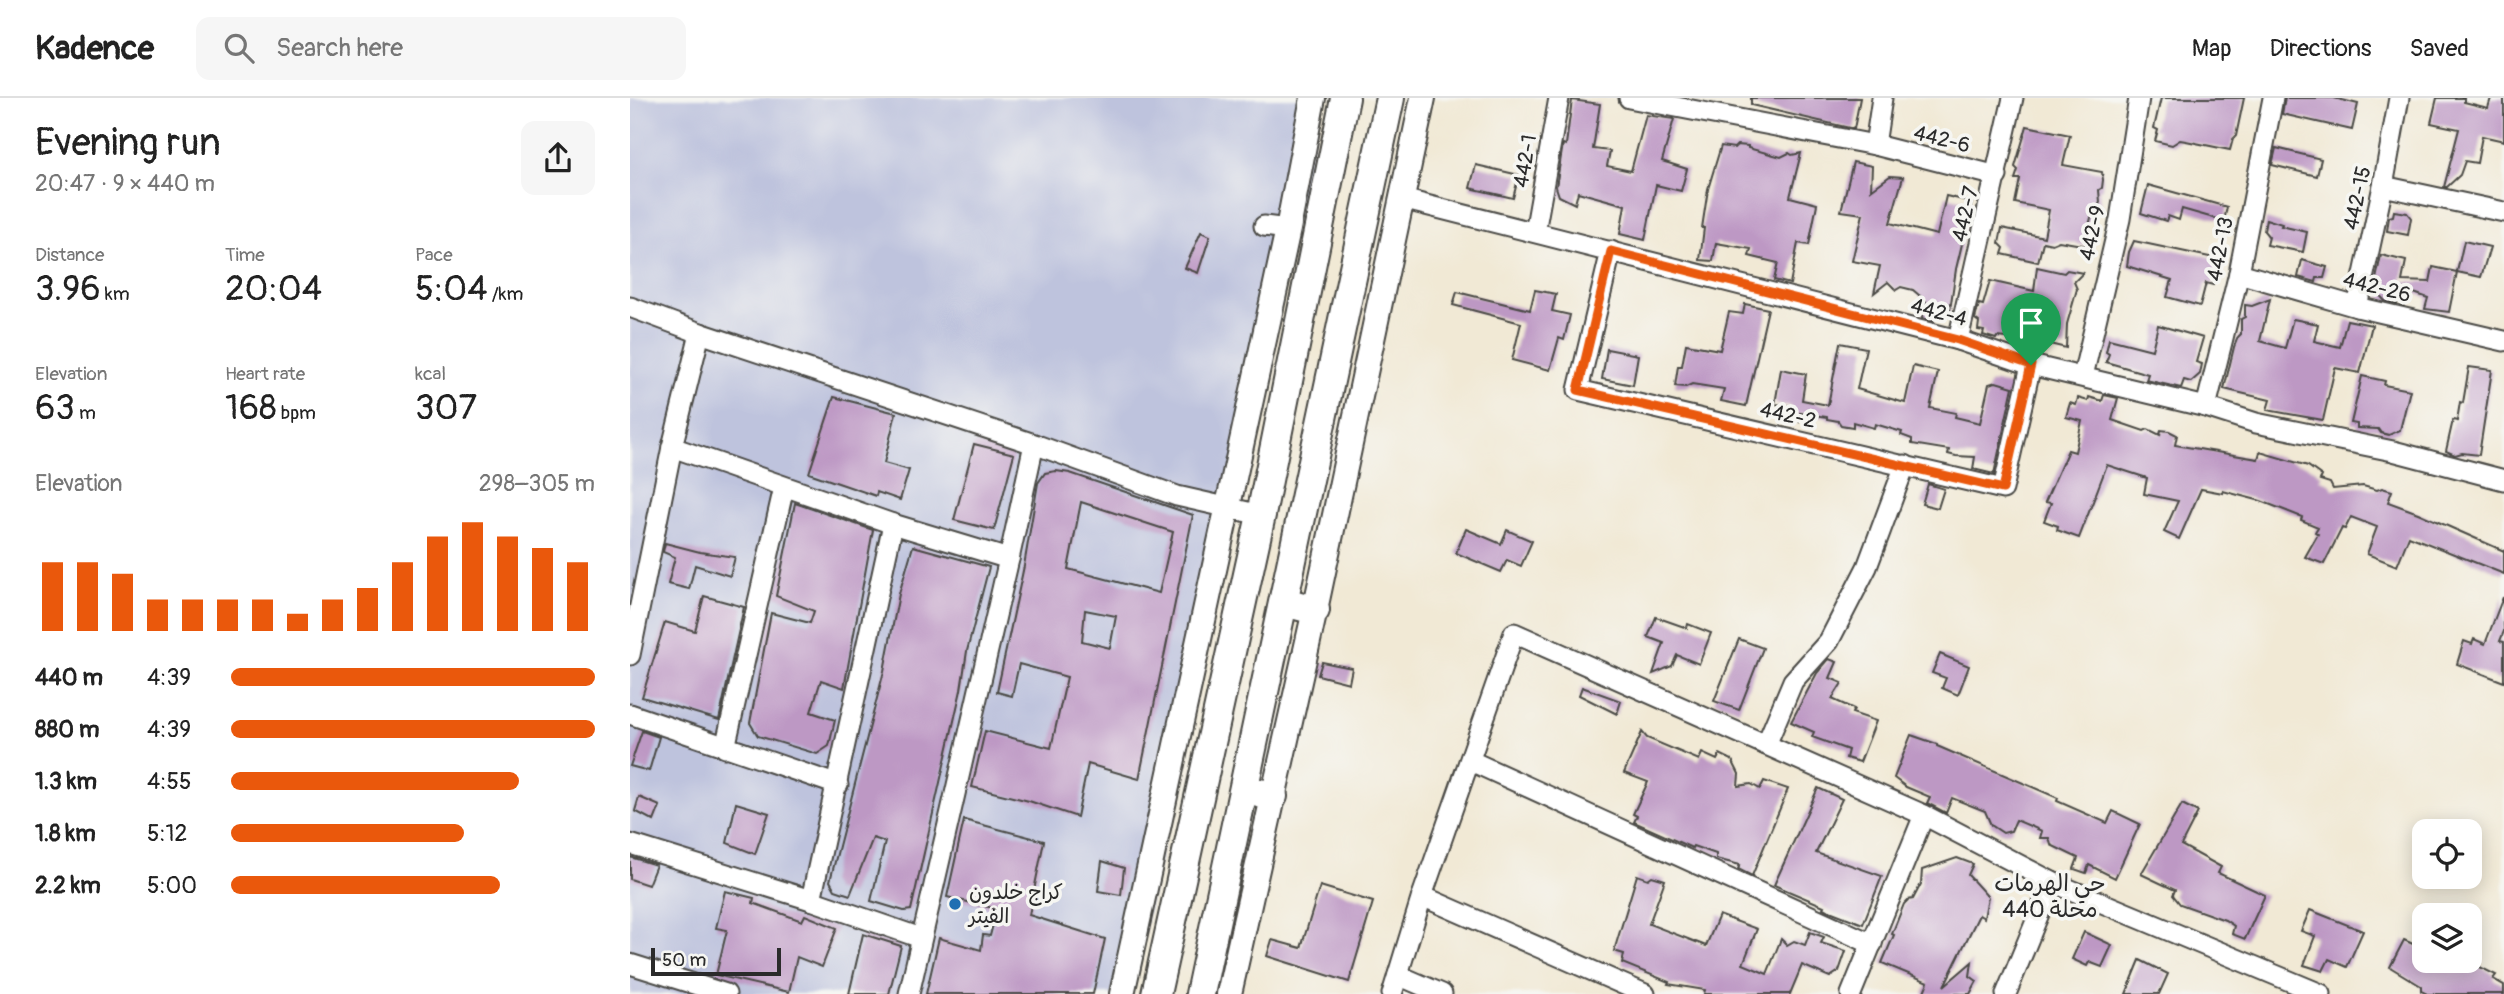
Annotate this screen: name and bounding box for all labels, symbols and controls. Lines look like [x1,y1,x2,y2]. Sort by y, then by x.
search box [196,17,686,80]
text: Kadence [35,28,154,69]
icon: search [220,29,258,67]
text: Search here [276,32,403,64]
text: Map [2192,34,2232,63]
text: Directions [2270,34,2371,63]
text: Saved [2409,34,2469,63]
text: Evening run [35,119,221,167]
street label: 442-6 [1911,119,1973,160]
button: share [521,121,595,195]
street label: 442-1 [1508,133,1543,190]
street label: 442-15 [2338,164,2377,233]
text: 20:47 · 9 × 440 m [35,169,215,198]
street label: 442-7 [1946,184,1985,245]
street label: 442-9 [2073,203,2112,263]
street label: 442-13 [2201,215,2240,284]
text: Distance [35,243,104,267]
text: Time [225,243,265,267]
text: Pace [415,243,453,267]
street label: 442-26 [2340,266,2414,309]
text: 3.96 [35,267,101,311]
text: 20:04 [225,267,322,311]
text: 5:04 [415,267,488,311]
text: km [101,282,130,306]
text: /km [488,282,523,306]
street label: 442-4 [1908,292,1970,333]
pin [2001,293,2061,365]
icon: arrive [2012,304,2050,342]
text: Elevation [35,362,107,386]
text: Heart rate [225,362,305,386]
text: kcal [415,362,446,386]
text: 63 [35,386,75,430]
text: 168 [225,386,277,430]
text: 307 [415,386,477,430]
street label: 442-2 [1757,396,1819,435]
text: m [75,401,96,425]
text: bpm [277,401,316,425]
text: Elevation [35,469,123,498]
text: 298–305 m [479,469,595,498]
text: 440 m [35,663,103,692]
text: 4:39 [147,663,191,692]
text: 880 m [35,715,99,744]
text: 4:39 [147,715,191,744]
text: 1.3 km [35,767,97,796]
text: 4:55 [147,767,191,796]
text: 1.8 km [35,819,96,848]
text: 5:12 [147,819,187,848]
map controls [2412,819,2482,973]
button: locate [2412,819,2482,889]
district label: حي الهرمات محلة 440 [1994,869,2106,924]
text: 2.2 km [35,871,101,900]
text: 5:00 [147,871,197,900]
place label: كراج خلدون الفيتر [967,879,1063,930]
marker: كراج خلدون الفيتر [947,896,963,912]
button: layers [2412,903,2482,973]
scale bar [651,945,780,977]
text: 50 m [662,948,706,972]

